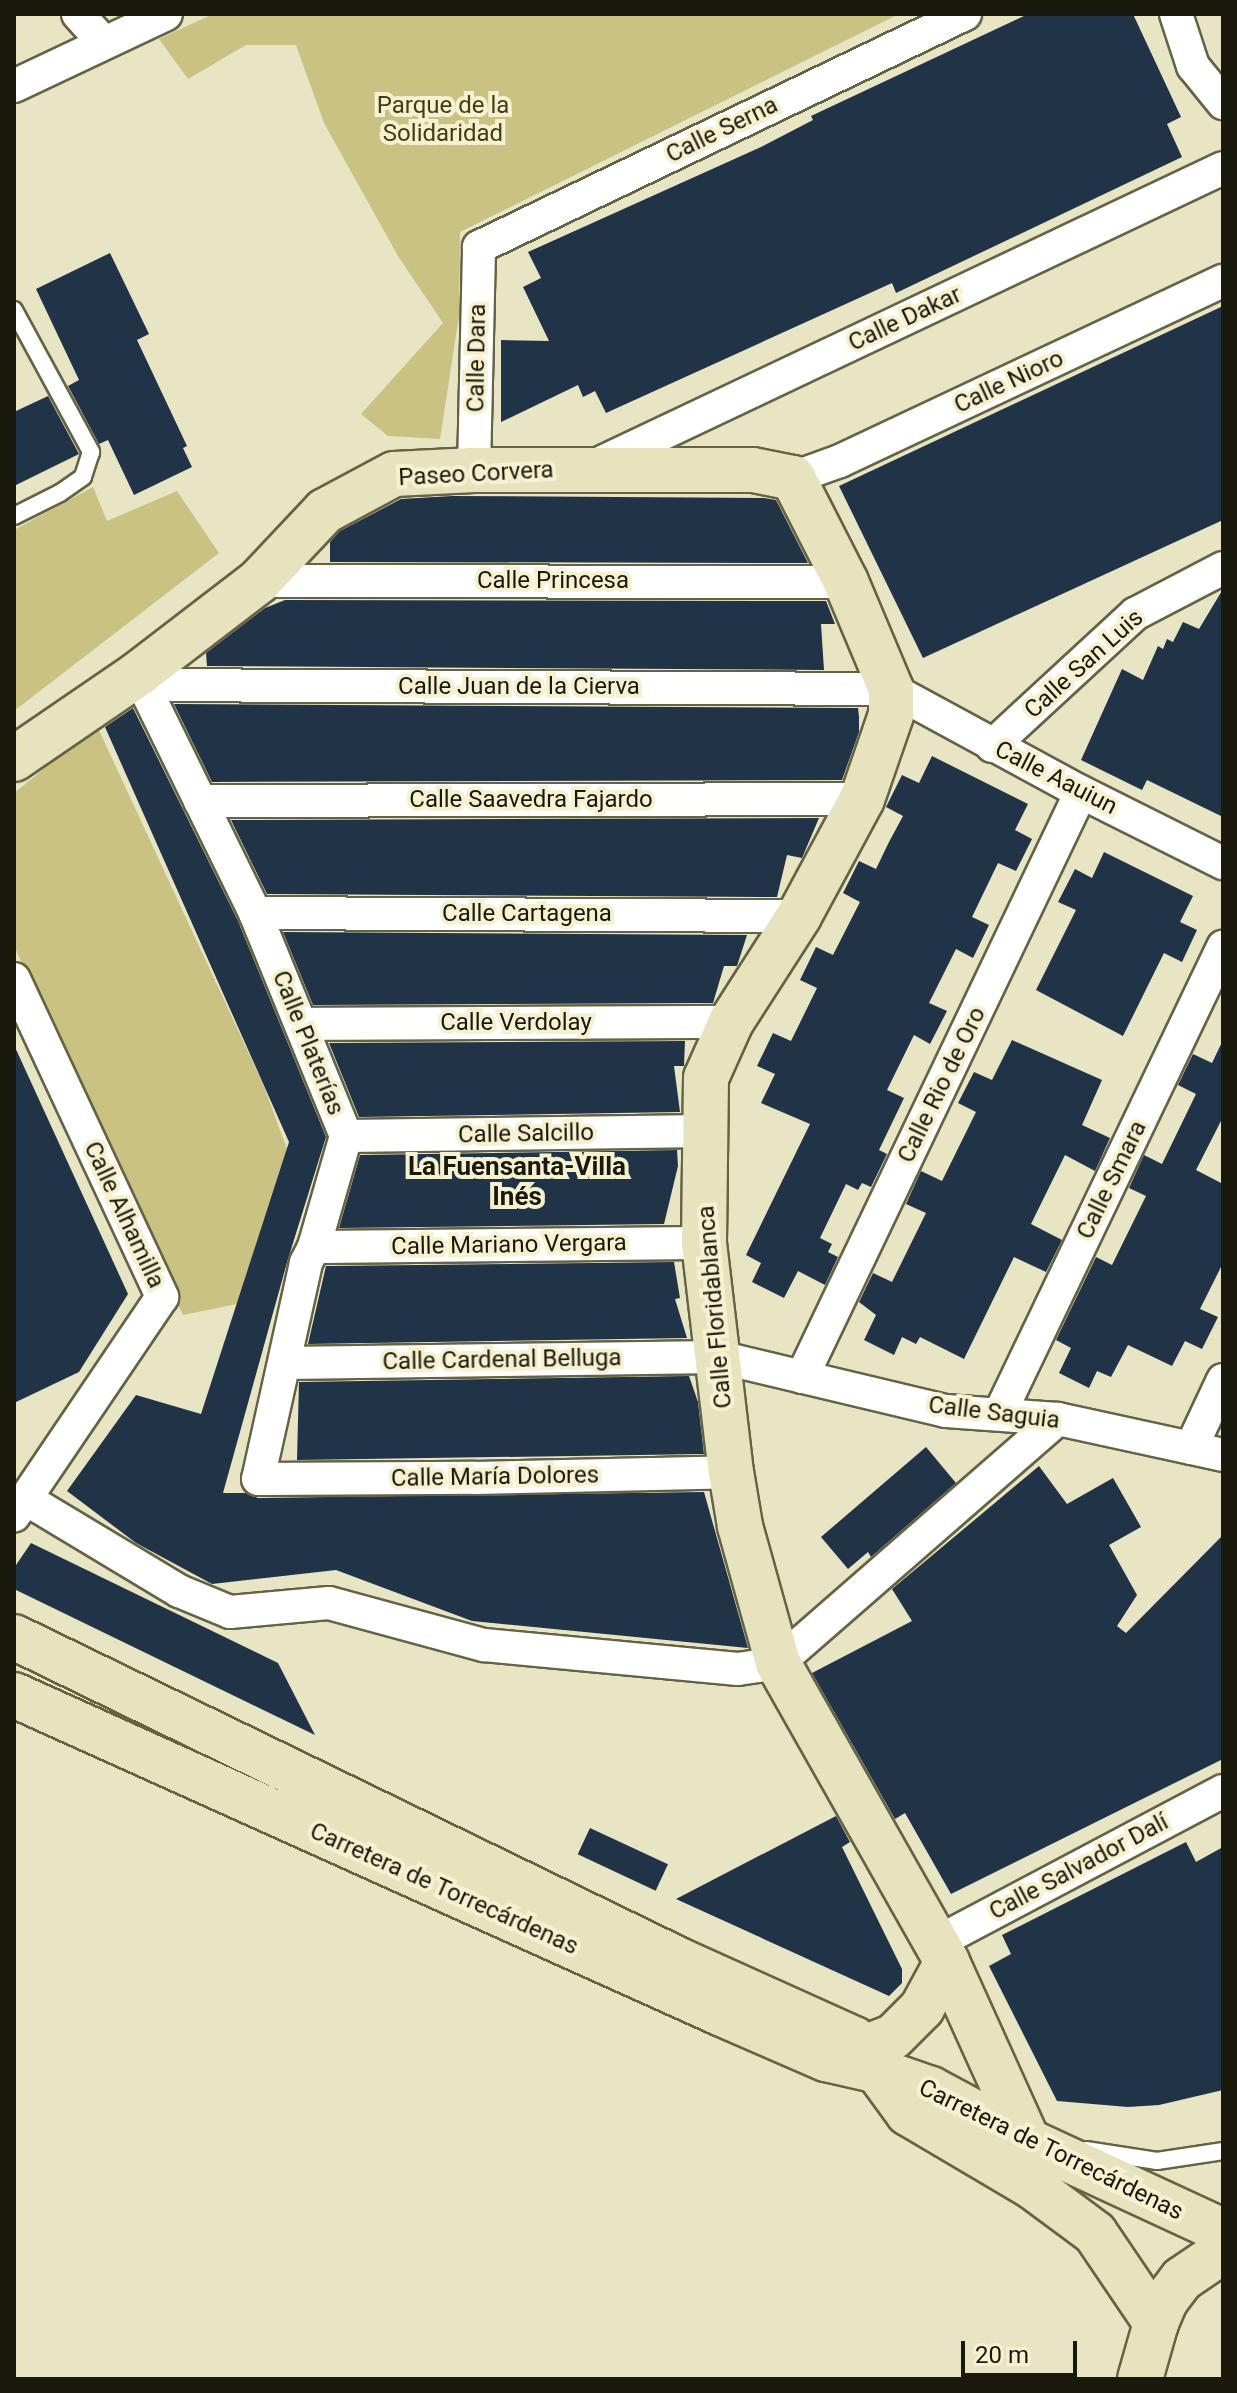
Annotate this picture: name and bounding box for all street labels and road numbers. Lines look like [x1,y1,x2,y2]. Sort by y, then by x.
street label: Calle Serna [662,91,782,169]
street label: Calle Dakar [844,280,966,358]
street label: Calle Dara [462,303,492,413]
street label: Calle Nioro [950,344,1068,420]
street label: Paseo Corvera [398,456,554,492]
street label: Calle Princesa [477,567,629,595]
street label: Calle San Luis [1019,603,1149,725]
street label: Calle Juan de la Cierva [398,673,640,701]
street label: Calle Aauiun [990,735,1122,821]
street label: Calle Saavedra Fajardo [409,786,653,814]
street label: Calle Cartagena [442,900,612,928]
street label: Calle Platerías [266,967,350,1119]
street label: Calle Rio de Oro [892,1002,992,1168]
street label: Calle Verdolay [440,1009,592,1037]
street label: Calle Smara [1071,1116,1153,1244]
street label: Calle Salcillo [458,1118,594,1150]
street label: Calle Alhamilla [77,1137,171,1293]
street label: Calle Floridablanca [692,1204,738,1410]
street label: Calle Mariano Vergara [391,1229,627,1261]
street label: Calle Cardenal Belluga [382,1344,622,1376]
street label: Calle Saguia [927,1391,1061,1435]
street label: Calle María Dolores [391,1461,599,1493]
street label: Calle Salvador Dalí [985,1808,1173,1926]
street label: Carretera de Torrecárdenas [305,1817,583,1961]
street label: Carretera de Torrecárdenas [914,2073,1188,2227]

